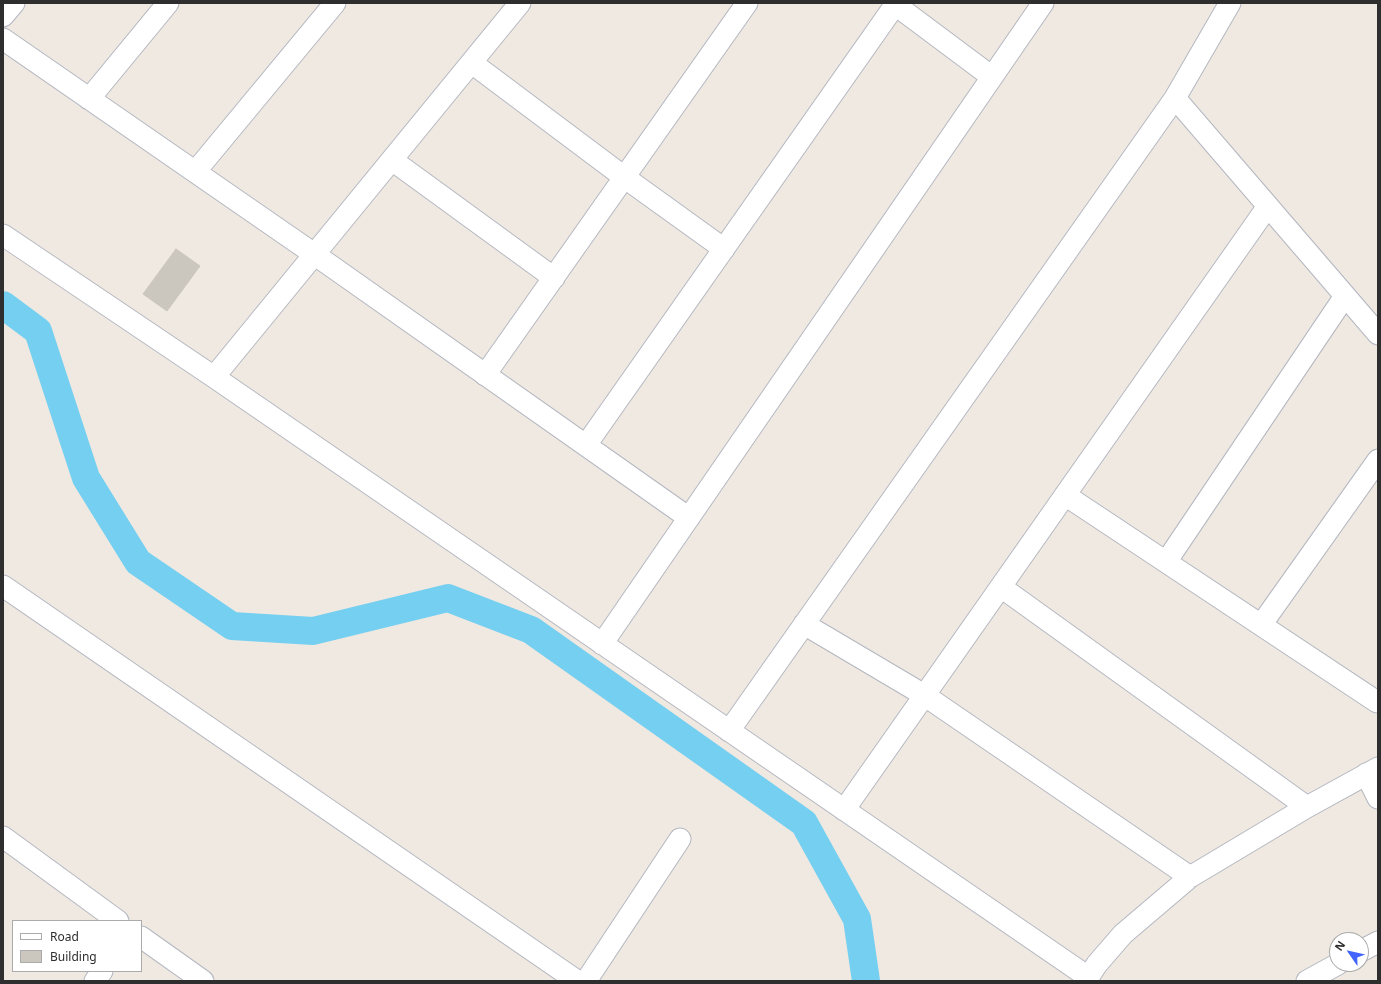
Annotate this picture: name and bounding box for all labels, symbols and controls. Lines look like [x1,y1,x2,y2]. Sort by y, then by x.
legend [12,920,142,972]
text: Road [50,928,79,945]
north arrow [1329,932,1369,972]
text: N [1331,938,1348,953]
text: Building [50,948,97,965]

